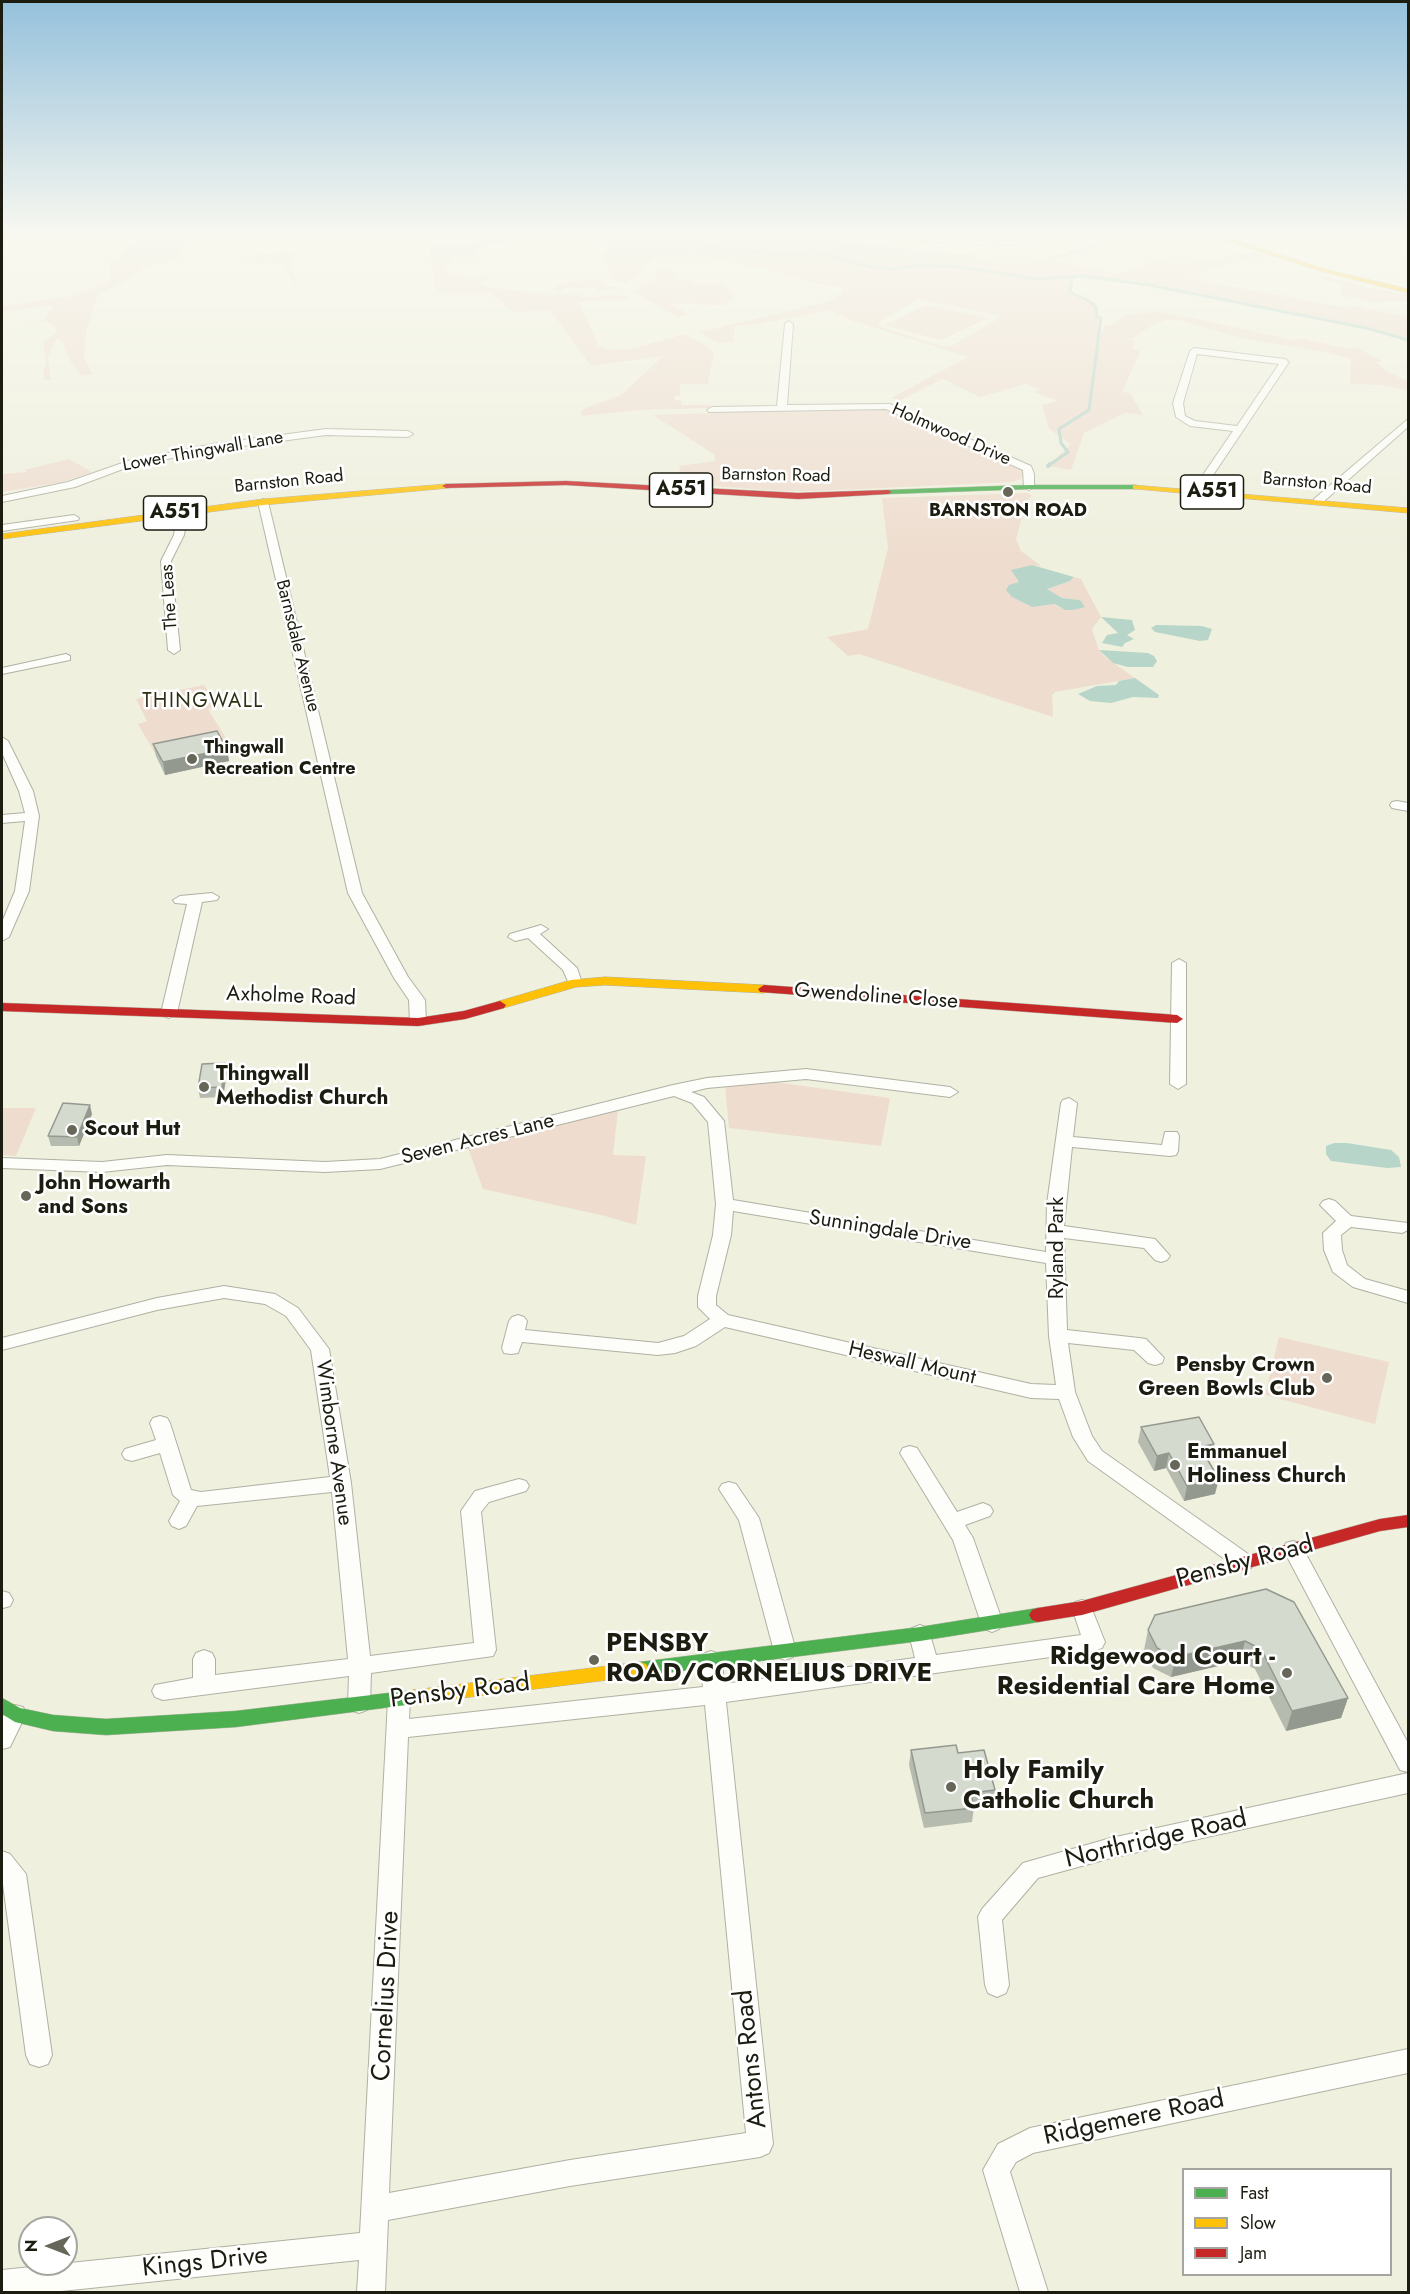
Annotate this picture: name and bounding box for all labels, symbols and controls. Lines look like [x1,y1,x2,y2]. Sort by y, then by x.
street label: Holmwood Drive [888,399,1014,471]
street label: Lower Thingwall Lane [121,427,285,477]
street label: Barnston Road [721,464,831,488]
street label: Barnston Road [233,466,345,498]
street label: Barnston Road [1262,468,1372,500]
road number: A551 [650,473,712,507]
road number: A551 [1180,475,1244,509]
marker: BARNSTON ROAD [1001,485,1015,499]
road number: A551 [144,496,207,530]
place label: BARNSTON ROAD [929,501,1087,523]
street label: The Leas [157,563,183,631]
street label: Barnsdale Avenue [270,578,324,714]
district label: THINGWALL [142,690,264,714]
place label: Thingwall Recreation Centre [204,738,356,780]
marker: Thingwall Recreation Centre [185,752,199,766]
street label: Gwendoline Close [793,979,959,1015]
street label: Axholme Road [226,982,356,1012]
place label: Thingwall Methodist Church [216,1062,388,1112]
marker: Thingwall Methodist Church [197,1080,211,1094]
street label: Seven Acres Lane [399,1109,557,1171]
place label: Scout Hut [84,1117,180,1143]
marker: Scout Hut [65,1123,79,1137]
place label: John Howarth and Sons [38,1171,171,1221]
marker: John Howarth and Sons [19,1189,33,1203]
street label: Ryland Park [1045,1197,1071,1299]
street label: Sunningdale Drive [807,1206,973,1256]
street label: Heswall Mount [846,1337,978,1391]
place label: Pensby Crown Green Bowls Club [1138,1353,1315,1403]
street label: Wimborne Avenue [309,1359,357,1527]
marker: Pensby Crown Green Bowls Club [1320,1371,1334,1385]
place label: Emmanuel Holiness Church [1187,1440,1346,1490]
marker: Emmanuel Holiness Church [1168,1458,1182,1472]
street label: Pensby Road [1173,1530,1317,1596]
place label: PENSBY ROAD/CORNELIUS DRIVE [606,1629,932,1690]
place label: Ridgewood Court - Residential Care Home [997,1642,1275,1703]
marker: PENSBY ROAD/CORNELIUS DRIVE [587,1653,601,1667]
marker: Ridgewood Court - Residential Care Home [1280,1666,1294,1680]
street label: Pensby Road [388,1668,532,1716]
place label: Holy Family Catholic Church [963,1756,1154,1817]
marker: Holy Family Catholic Church [944,1780,958,1794]
street label: Northridge Road [1062,1804,1250,1876]
street label: Cornelius Drive [367,1910,407,2082]
street label: Antons Road [729,1988,775,2130]
street label: Ridgemere Road [1041,2085,1227,2153]
legend [1182,2168,1392,2276]
text: Fast [1240,2180,1269,2206]
text: Slow [1240,2210,1276,2236]
north arrow [18,2216,78,2276]
text: N [20,2240,43,2252]
text: Jam [1240,2240,1267,2266]
street label: Kings Drive [141,2241,269,2285]

